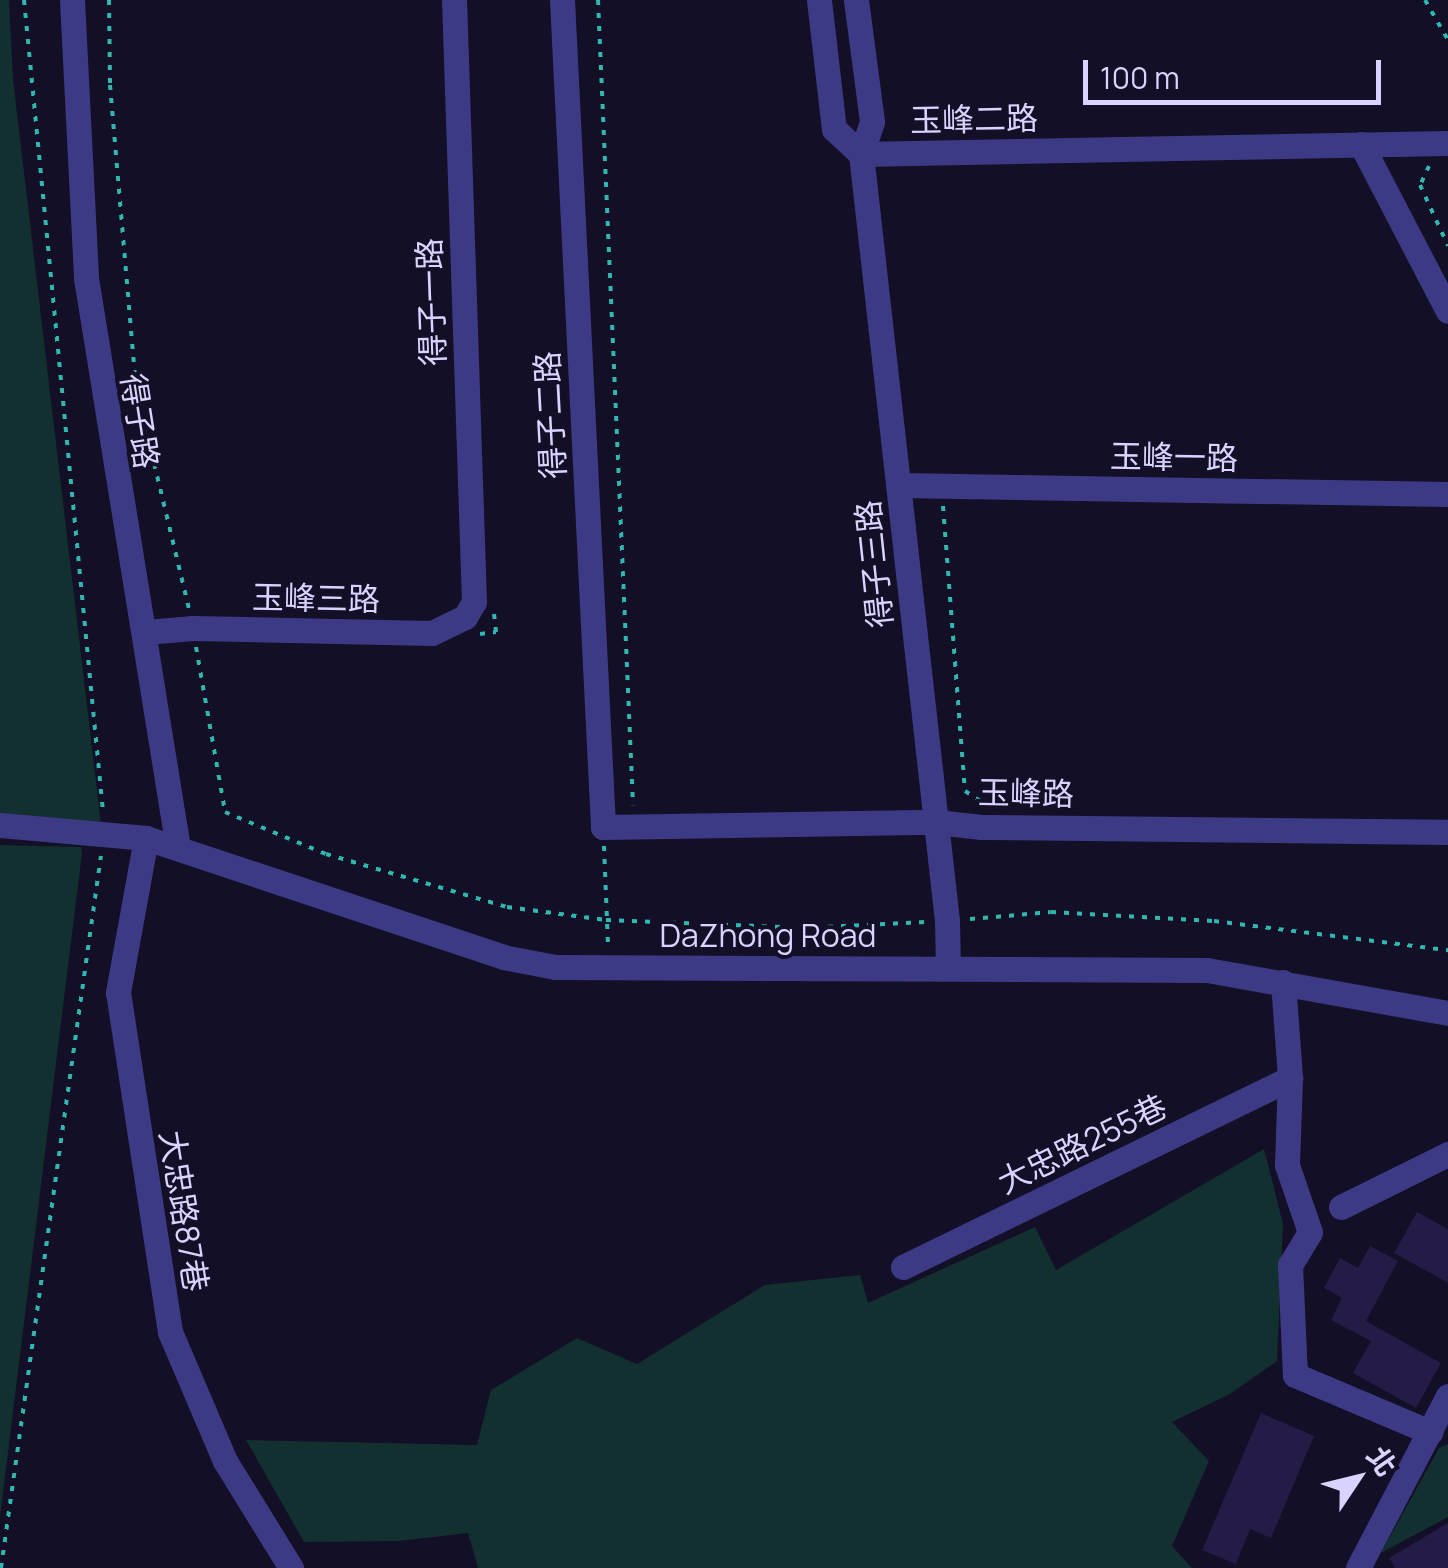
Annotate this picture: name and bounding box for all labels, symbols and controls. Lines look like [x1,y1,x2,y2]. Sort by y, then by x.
scale bar [1088,40,1386,102]
text: 100 m [1100,57,1180,98]
street label: 玉峰二路 [910,99,1038,139]
street label: 得子一路 [410,237,452,367]
street label: 得子二路 [527,350,573,480]
street label: 得子路 [114,371,166,471]
street label: 玉峰一路 [1110,437,1238,477]
street label: 得子三路 [848,498,900,630]
street label: 玉峰三路 [252,578,380,618]
street label: 玉峰路 [978,773,1074,813]
street label: DaZhong Road [659,916,877,954]
street label: 大忠路255巷 [991,1087,1173,1201]
street label: 大忠路87巷 [152,1128,216,1294]
north arrow [1308,1428,1408,1528]
text: 北 [1359,1438,1406,1483]

